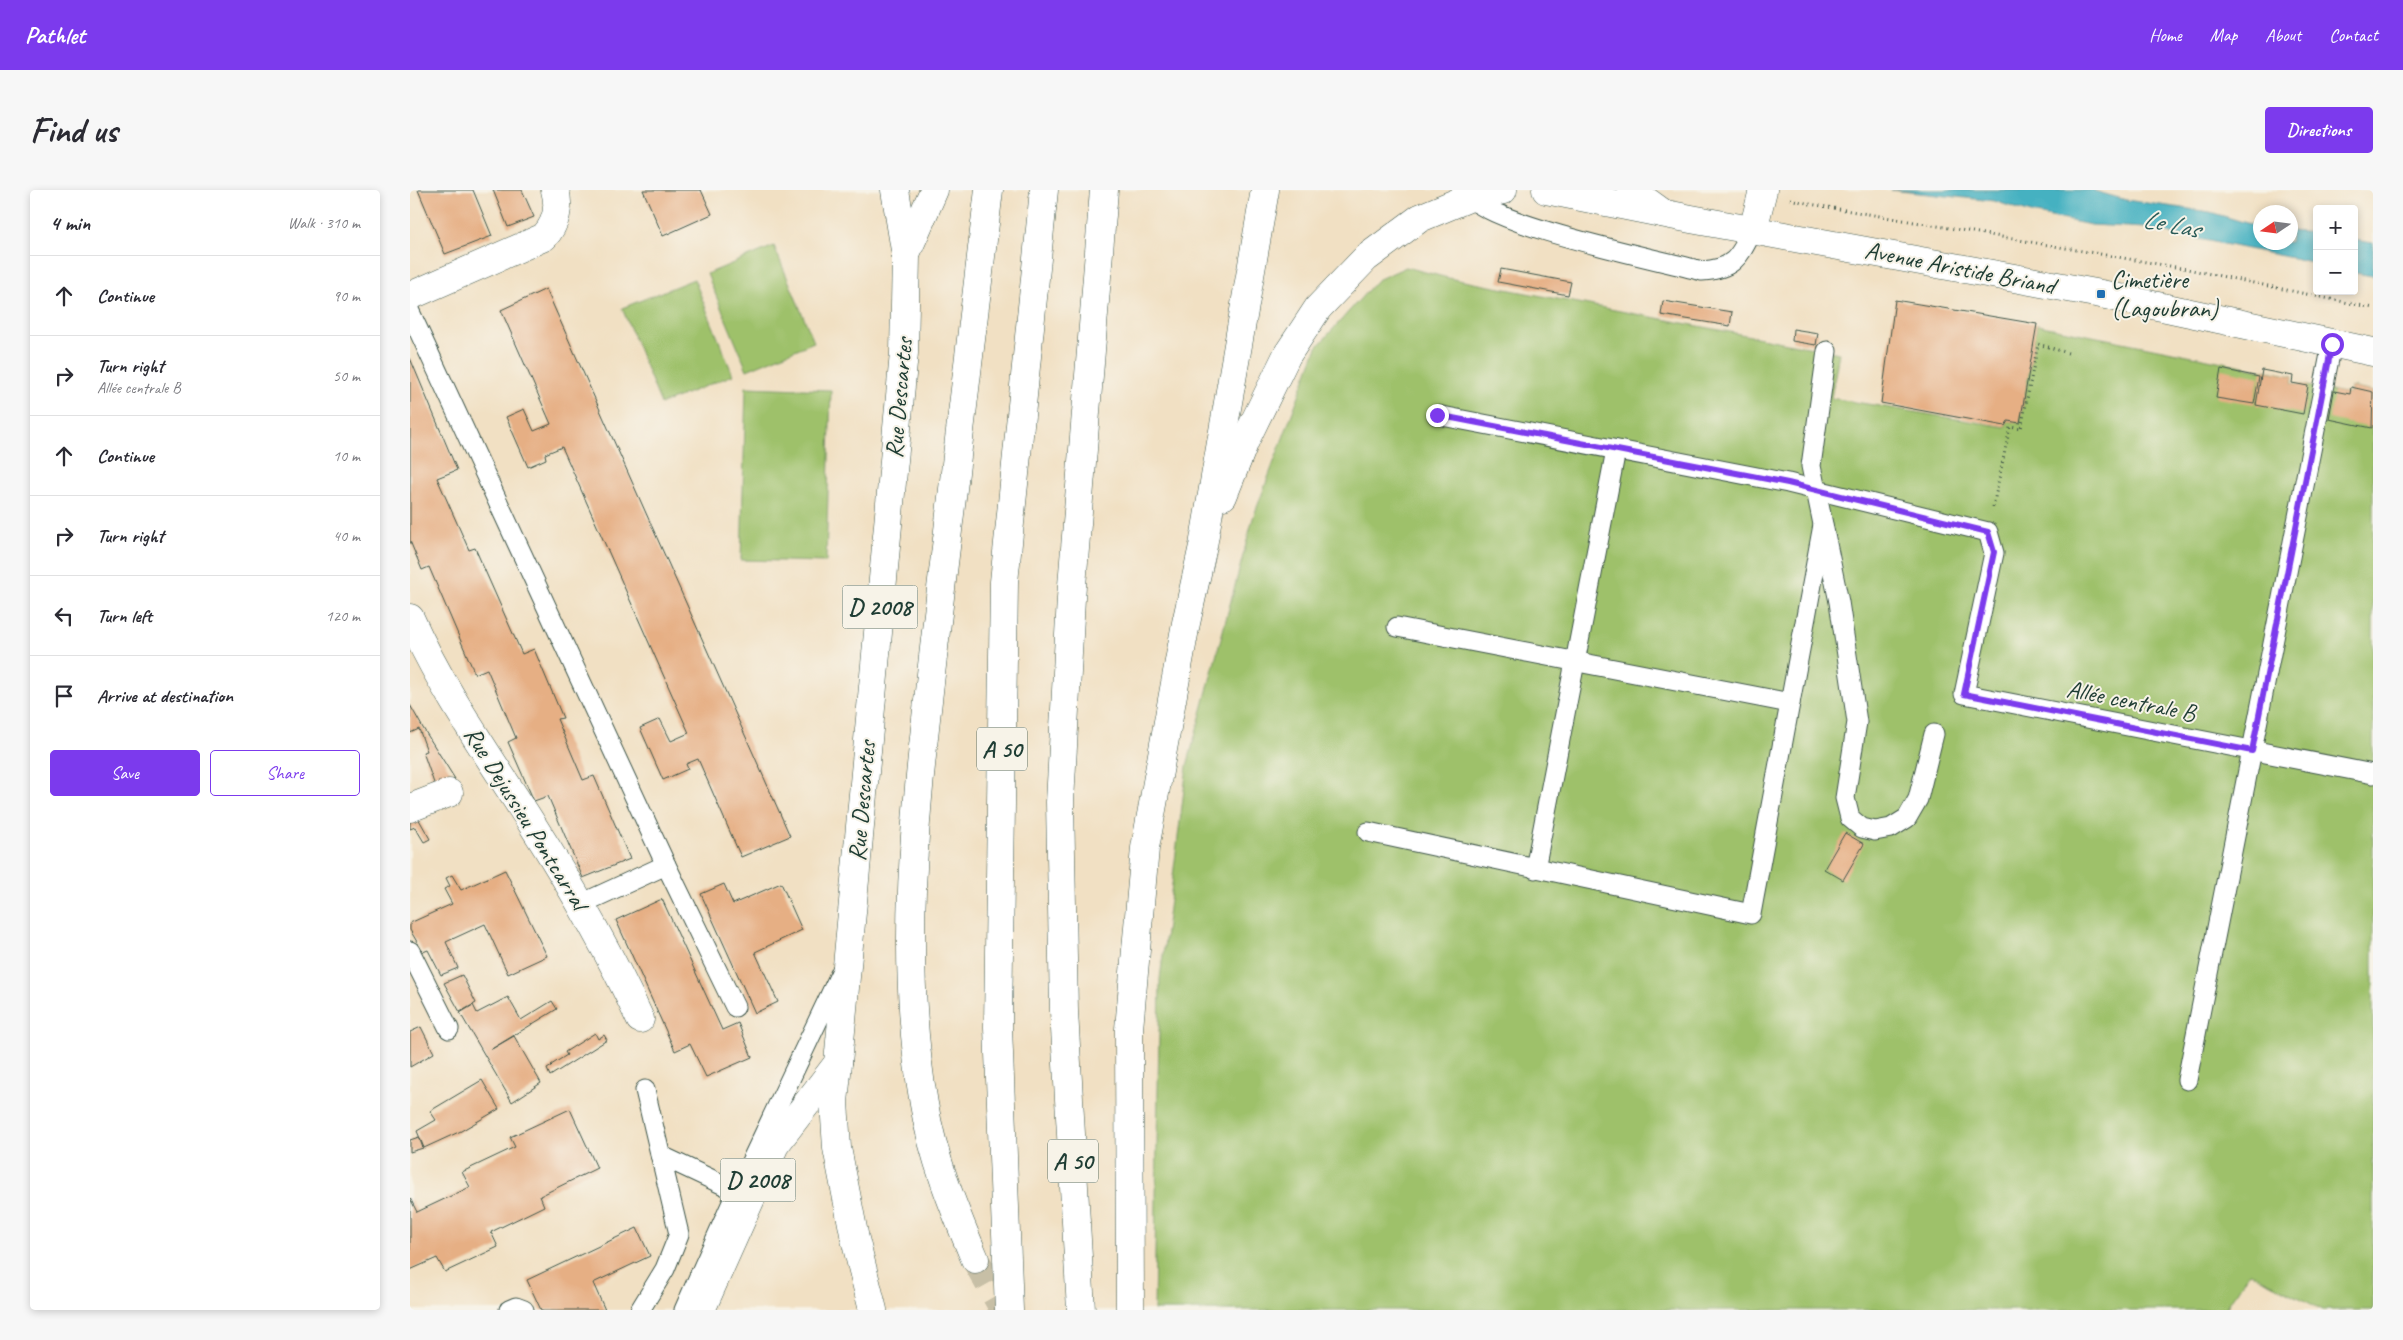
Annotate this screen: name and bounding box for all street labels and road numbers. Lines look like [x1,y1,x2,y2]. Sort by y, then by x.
street label: Avenue Aristide Briand [1862,234,2061,303]
street label: Rue Descartes [878,334,920,460]
road number: D 2008 [842,586,918,628]
street label: Allée centrale B [2064,673,2200,730]
street label: Rue Dejussieu Pontcarral [457,721,598,920]
road number: A 50 [977,728,1027,770]
street label: Rue Descartes [841,737,883,863]
road number: A 50 [1048,1139,1098,1182]
road number: D 2008 [720,1158,796,1202]

